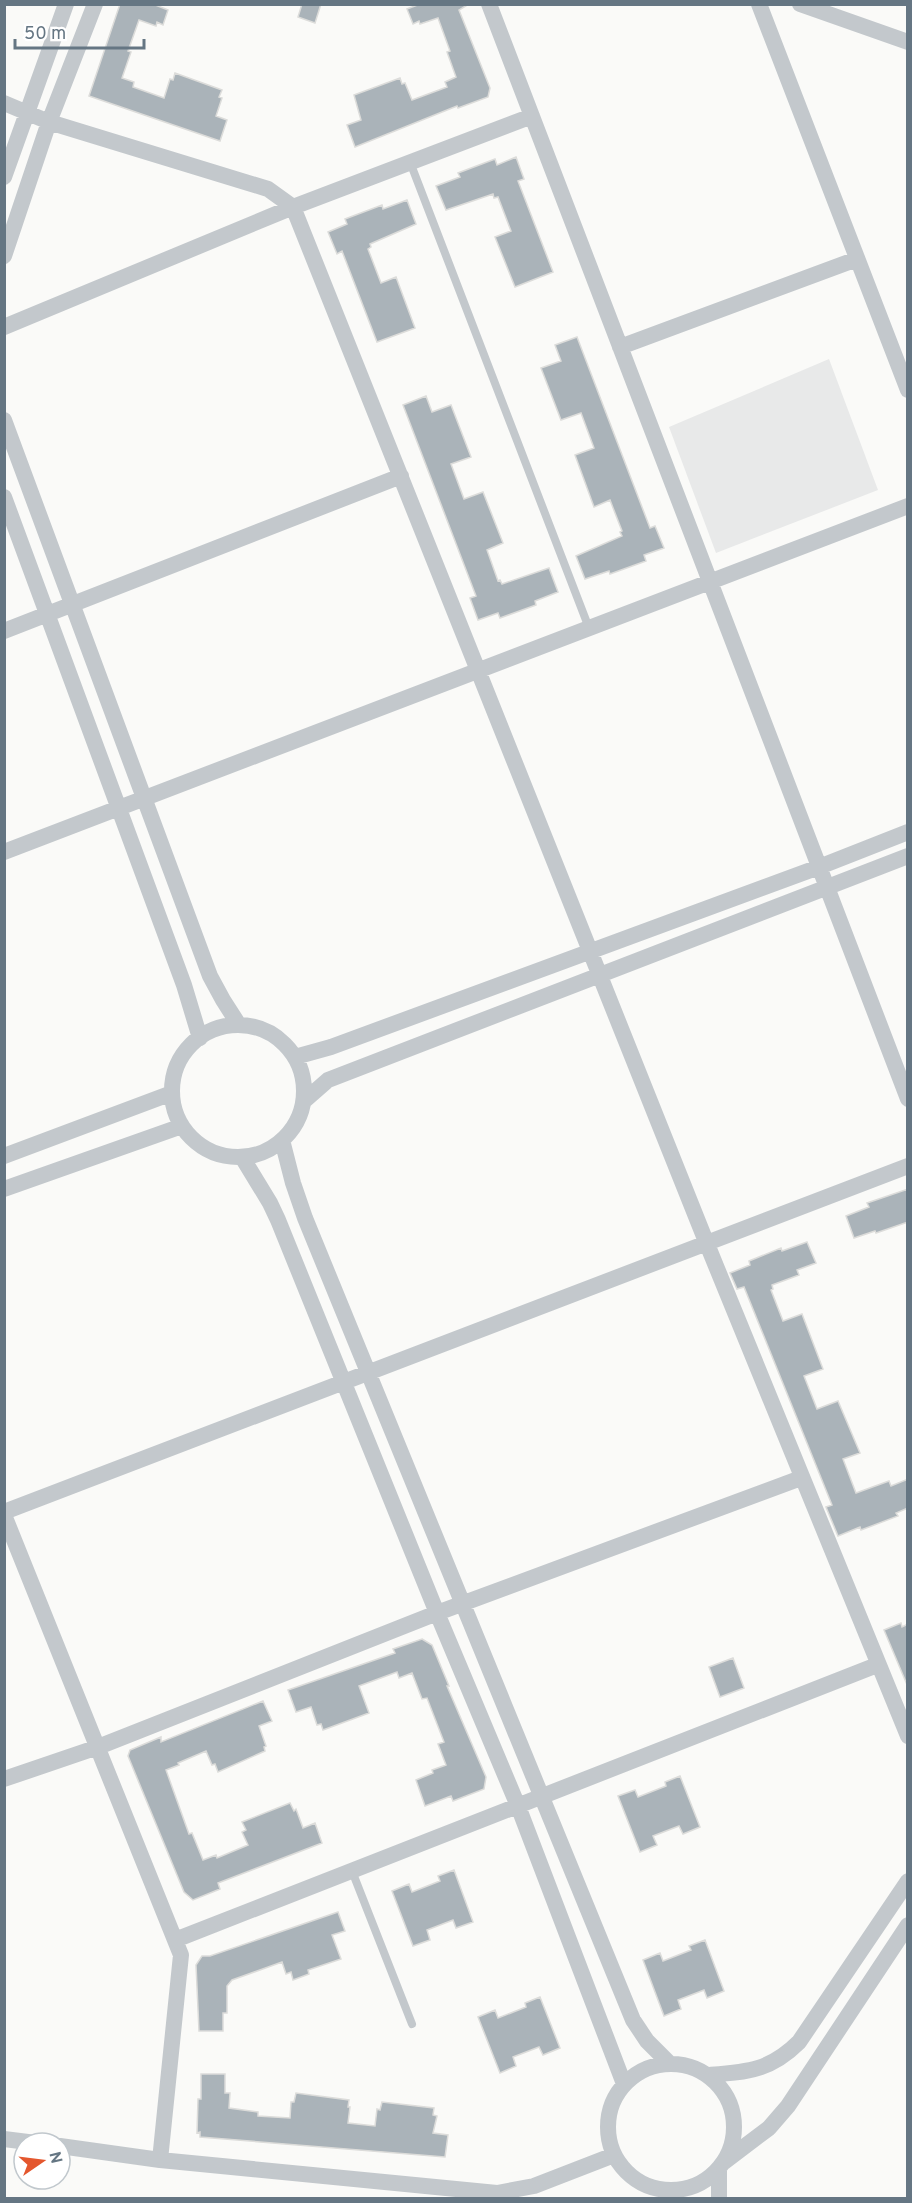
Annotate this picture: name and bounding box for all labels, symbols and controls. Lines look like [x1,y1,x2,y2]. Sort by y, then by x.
scale bar [15,12,144,50]
text: 50 m [24,23,66,46]
north arrow [12,2131,72,2191]
text: N [44,2150,66,2166]

